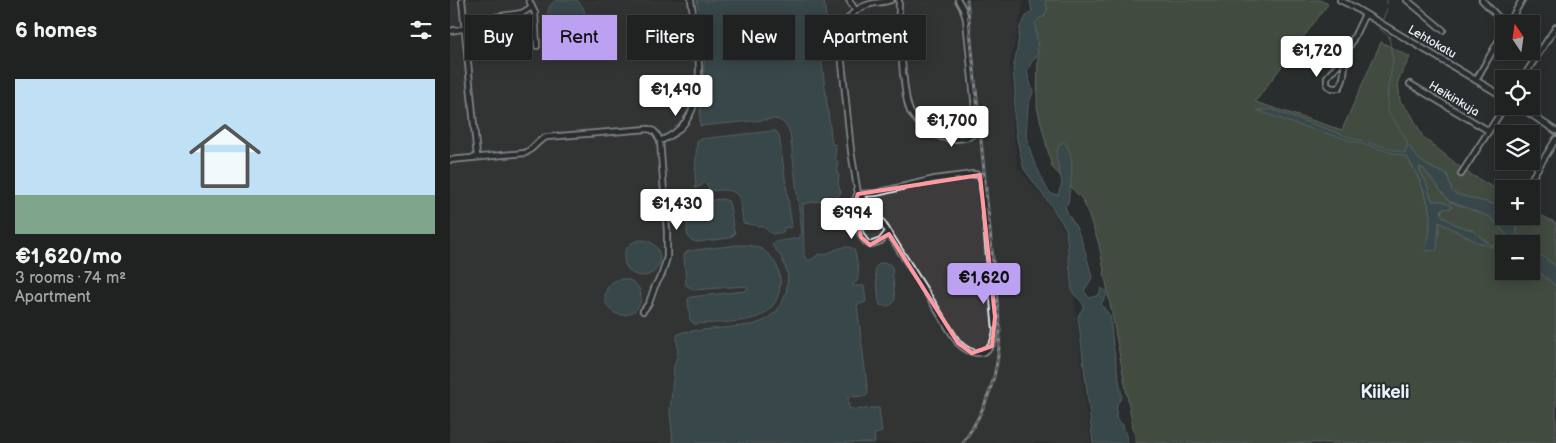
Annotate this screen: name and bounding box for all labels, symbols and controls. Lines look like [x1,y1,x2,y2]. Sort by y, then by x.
chip: Buy [465,15,532,60]
chip: Rent [542,15,617,60]
chip: Filters [627,15,713,60]
chip: New [723,15,795,60]
chip: Apartment [805,15,926,60]
north arrow [1495,15,1540,60]
map controls [1495,15,1540,280]
icon: filters [407,16,435,44]
text: 6 homes [15,18,97,43]
street label: Lehtokatu [1405,22,1459,62]
pin: €1,720 [1276,36,1358,78]
text: €1,720 [1292,42,1342,61]
button: locate [1495,70,1540,115]
pin: €1,490 [635,74,717,117]
street label: Heikinkuja [1426,78,1482,120]
text: €1,490 [650,81,702,100]
pin: €1,700 [911,106,993,148]
icon: home [180,111,270,201]
text: €1,700 [926,112,978,131]
button: layers [1495,125,1540,170]
button: + [1495,180,1540,225]
pin: €1,430 [636,188,718,231]
text: €1,430 [651,195,703,214]
pin: €994 [822,198,882,240]
text: €994 [832,204,872,223]
button: − [1495,235,1540,280]
text: €1,620/mo [15,244,122,269]
pin: €1,620 [943,262,1025,305]
text: 3 rooms · 74 m² [15,269,126,288]
text: €1,620 [958,269,1010,288]
text: Apartment [15,288,91,307]
district label: Kiikeli [1360,382,1410,403]

